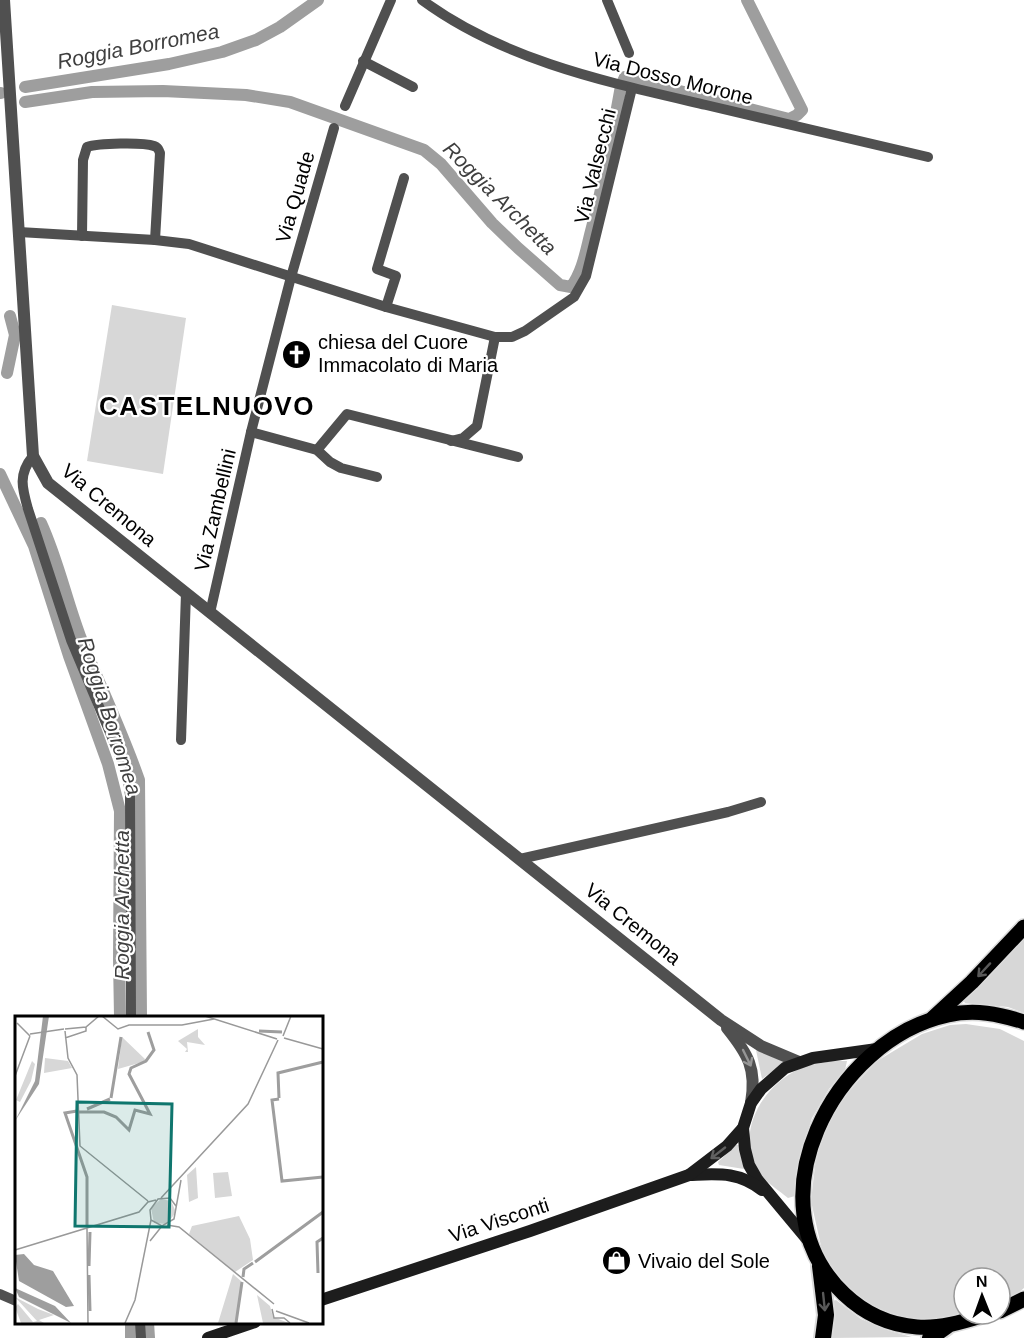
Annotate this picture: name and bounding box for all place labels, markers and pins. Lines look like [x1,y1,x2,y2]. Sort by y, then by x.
place label: chiesa del Cuore Immacolato di Maria [318,331,499,376]
church icon: chiesa del Cuore Immacolato di Maria [281,338,313,370]
shop icon: Vivaio del Sole [601,1245,633,1277]
place label: Vivaio del Sole [638,1250,770,1272]

